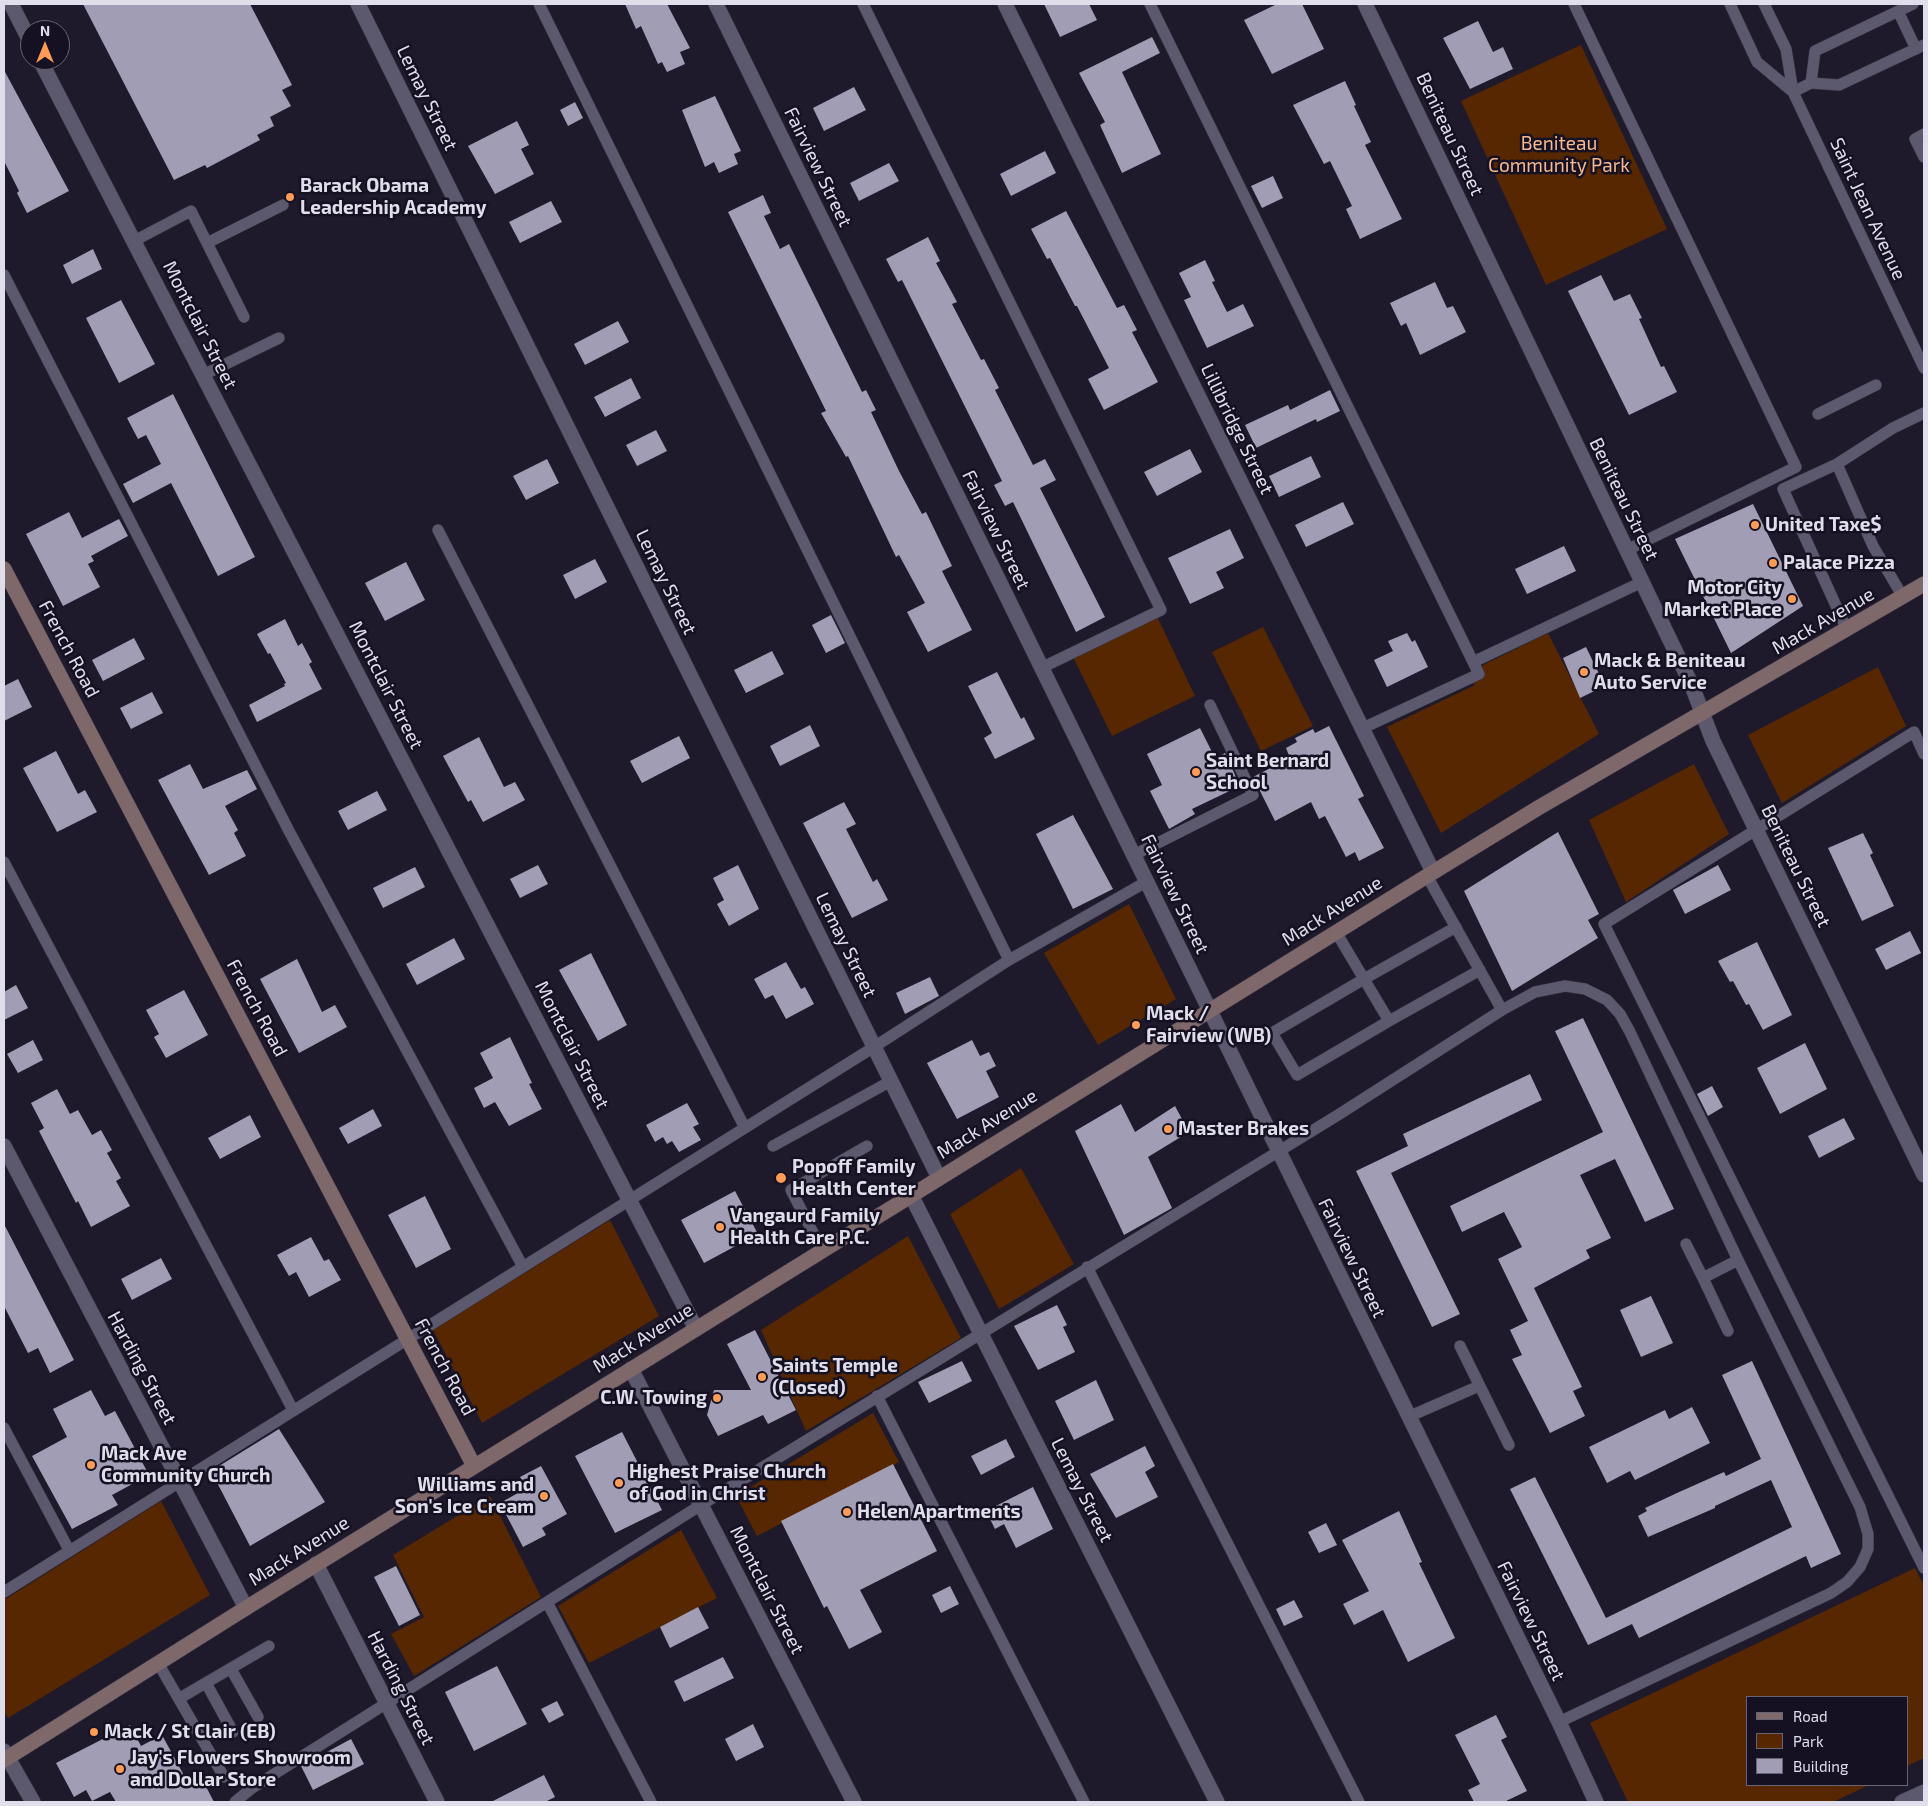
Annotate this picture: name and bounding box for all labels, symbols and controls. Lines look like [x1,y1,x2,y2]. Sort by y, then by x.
north arrow [20,20,70,70]
text: N [40,22,50,39]
street label: Lemay Street [392,42,462,154]
street label: Beniteau Street [1411,69,1489,199]
street label: Fairview Street [779,103,857,231]
park label: Beniteau Community Park [1488,133,1630,177]
street label: Saint Jean Avenue [1825,134,1911,284]
place label: Barack Obama Leadership Academy [300,175,487,219]
marker: Barack Obama Leadership Academy [284,191,296,203]
street label: Montclair Street [158,257,242,393]
street label: Lillibridge Street [1196,360,1278,498]
street label: Beniteau Street [1584,434,1664,564]
street label: Fairview Street [957,466,1035,594]
place label: United Taxe$ [1765,514,1881,536]
marker: United Taxe$ [1749,519,1761,531]
street label: Lemay Street [631,526,701,638]
place label: Palace Pizza [1783,552,1895,574]
marker: Palace Pizza [1767,557,1779,569]
place label: Motor City Market Place [1664,577,1782,621]
street label: Mack Avenue [1768,583,1878,659]
marker: Motor City Market Place [1786,593,1798,605]
street label: French Road [34,596,104,702]
street label: Montclair Street [344,617,428,753]
place label: Mack & Beniteau Auto Service [1594,650,1745,694]
marker: Mack & Beniteau Auto Service [1578,666,1590,678]
place label: Saint Bernard School [1206,750,1329,794]
marker: Saint Bernard School [1190,766,1202,778]
street label: Beniteau Street [1756,801,1836,931]
street label: Fairview Street [1136,830,1214,958]
street label: Mack Avenue [1278,871,1386,951]
street label: Lemay Street [811,889,881,1001]
street label: French Road [222,955,292,1061]
street label: Montclair Street [530,977,614,1113]
place label: Mack / Fairview (WB) [1146,1003,1271,1047]
marker: Mack / Fairview (WB) [1130,1019,1142,1031]
street label: Mack Avenue [933,1084,1041,1164]
place label: Master Brakes [1178,1118,1309,1140]
marker: Master Brakes [1162,1123,1174,1135]
place label: Popoff Family Health Center [792,1156,916,1200]
marker: Popoff Family Health Center [774,1171,788,1185]
street label: Fairview Street [1313,1194,1391,1322]
place label: Vangaurd Family Health Care P.C. [730,1205,880,1249]
marker: Vangaurd Family Health Care P.C. [714,1221,726,1233]
street label: Mack Avenue [589,1298,697,1378]
street label: Harding Street [103,1308,181,1428]
street label: French Road [410,1314,480,1420]
place label: Saints Temple (Closed) [772,1355,898,1399]
marker: Saints Temple (Closed) [756,1371,768,1383]
place label: C.W. Towing [600,1387,707,1409]
marker: C.W. Towing [711,1392,723,1404]
street label: Lemay Street [1046,1434,1118,1546]
place label: Mack Ave Community Church [101,1443,270,1487]
marker: Mack Ave Community Church [85,1459,97,1471]
place label: Highest Praise Church of God in Christ [629,1461,826,1505]
place label: Williams and Son's Ice Cream [395,1474,534,1518]
marker: Highest Praise Church of God in Christ [613,1477,625,1489]
marker: Williams and Son's Ice Cream [538,1490,550,1502]
place label: Helen Apartments [857,1501,1021,1523]
marker: Helen Apartments [841,1506,853,1518]
street label: Mack Avenue [245,1511,353,1591]
street label: Montclair Street [725,1522,809,1658]
street label: Fairview Street [1492,1557,1570,1685]
street label: Harding Street [363,1627,439,1749]
legend [1746,1696,1908,1786]
text: Road [1793,1707,1828,1725]
place label: Mack / St Clair (EB) [104,1721,276,1743]
marker: Mack / St Clair (EB) [88,1726,100,1738]
text: Park [1793,1732,1824,1750]
place label: Jay's Flowers Showroom and Dollar Store [130,1747,351,1791]
text: Building [1793,1757,1848,1775]
marker: Jay's Flowers Showroom and Dollar Store [114,1763,126,1775]

